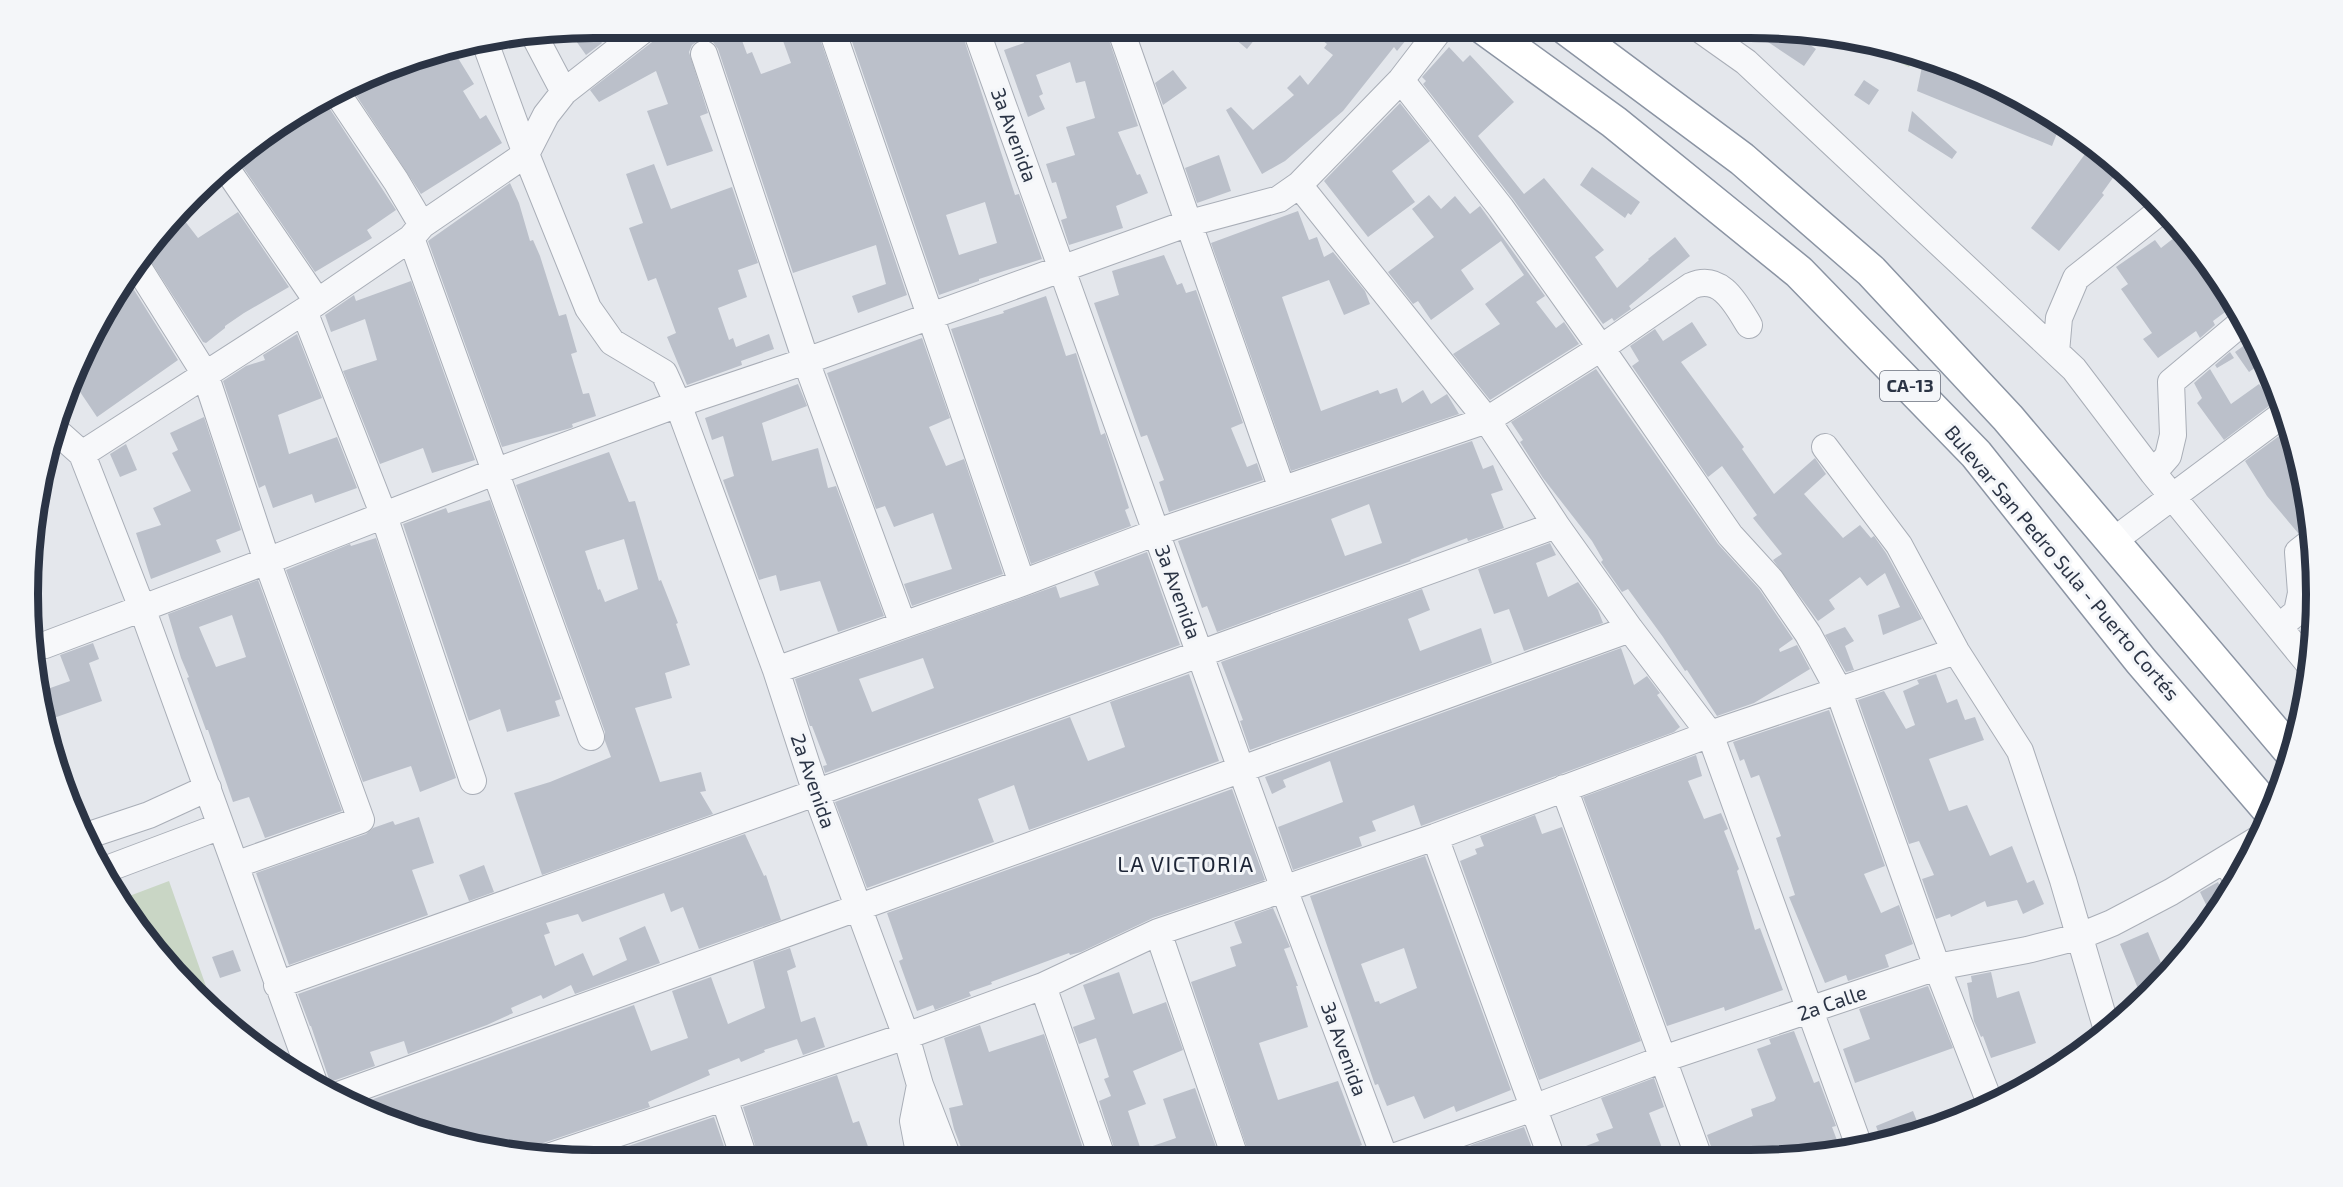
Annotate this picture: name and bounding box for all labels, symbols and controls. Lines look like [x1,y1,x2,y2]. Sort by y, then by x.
street label: 3a Avenida [987,84,1043,185]
road number: CA-13 [1880,371,1940,401]
street label: Bulevar San Pedro Sula - Puerto Cortés [1940,420,2185,705]
street label: 3a Avenida [1151,541,1207,642]
street label: 2a Avenida [787,730,841,831]
district label: LA VICTORIA [1117,850,1255,876]
street label: 2a Calle [1794,979,1869,1025]
street label: 3a Avenida [1317,998,1373,1099]

